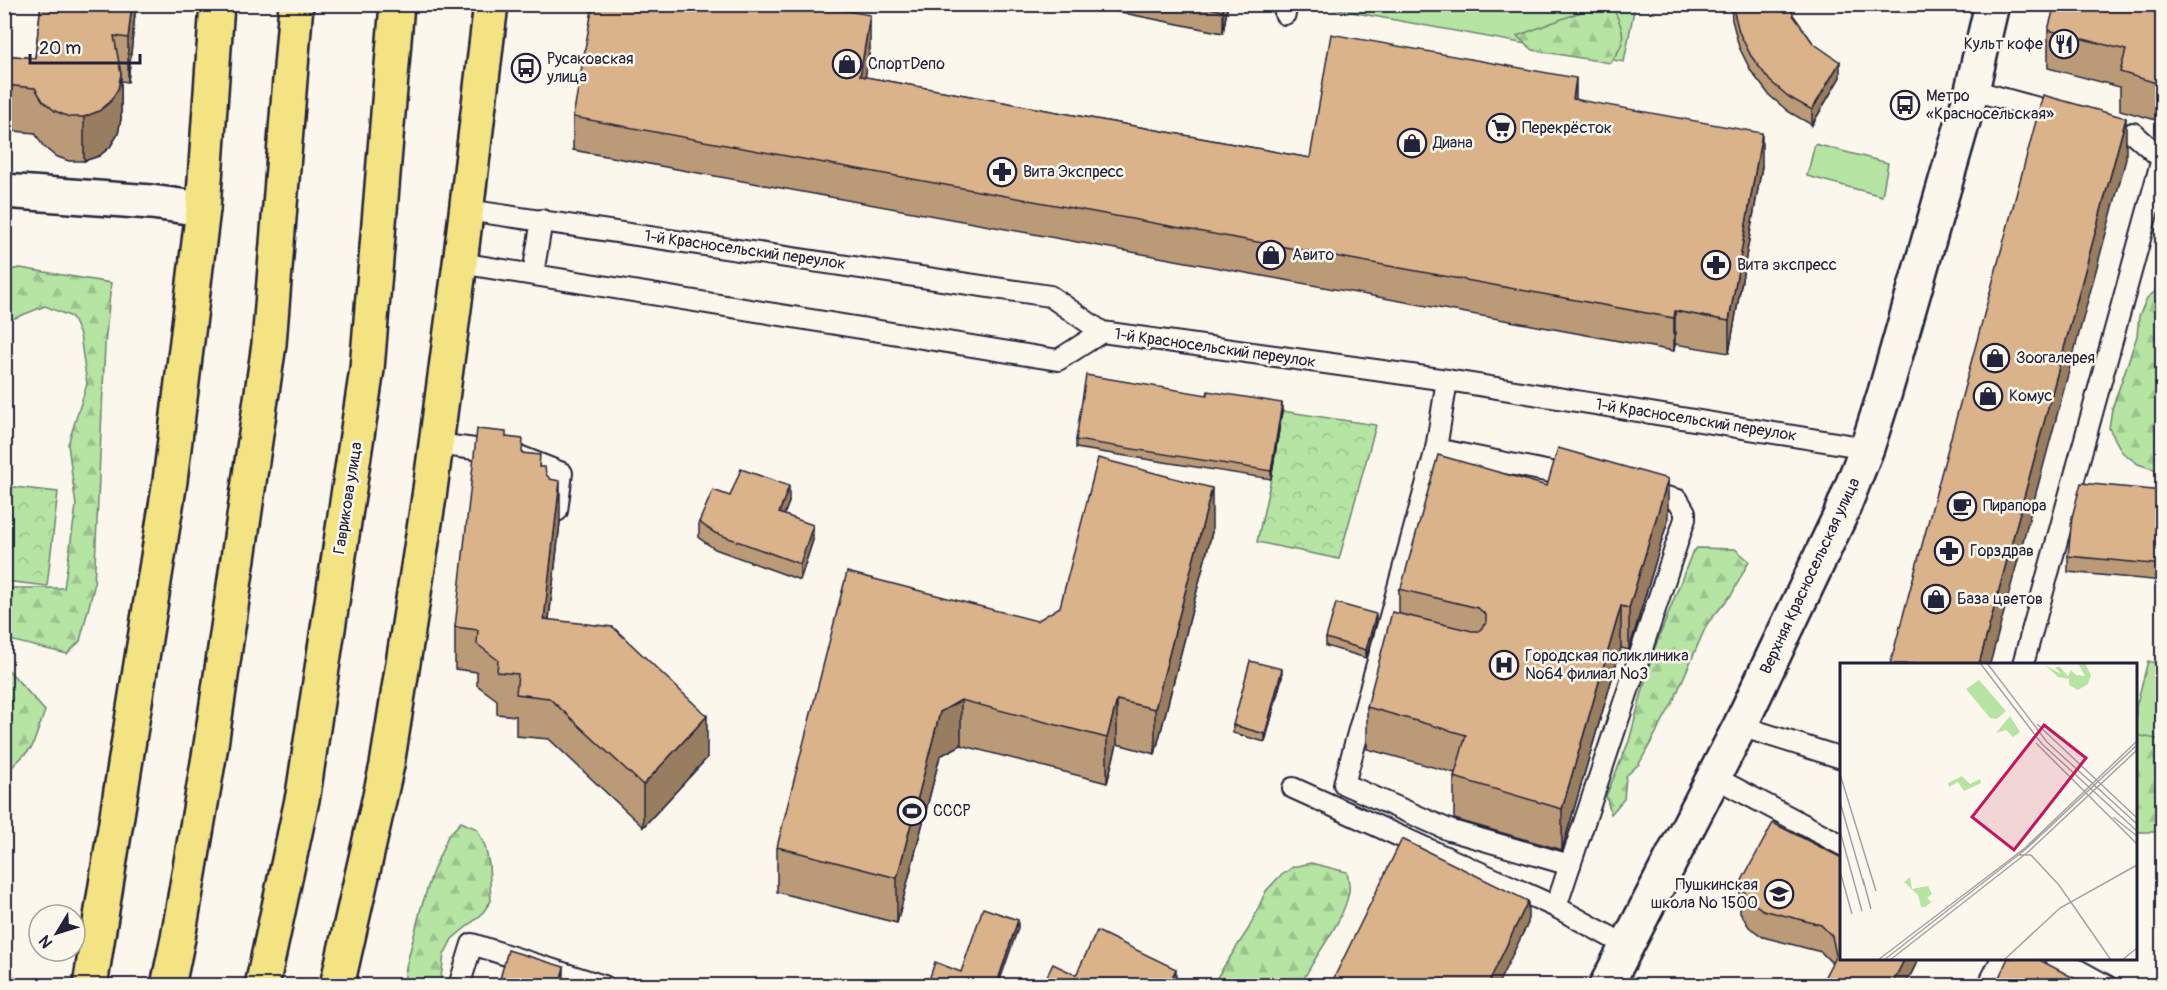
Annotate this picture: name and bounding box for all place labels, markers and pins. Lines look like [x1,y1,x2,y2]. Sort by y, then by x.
restaurant icon: Культ кофе [2048,28,2080,60]
place label: Культ кофе [1964,34,2043,54]
shop icon: СпортDепо [831,48,863,80]
place label: Русаковская улица [546,49,633,87]
bus stop icon: Русаковская улица [510,52,542,84]
place label: СпортDепо [868,54,945,74]
place label: Метро «Красносельская» [1926,86,2054,124]
bus stop icon: Метро «Красносельская» [1889,89,1921,121]
supermarket icon: Перекрёсток [1485,112,1517,144]
place label: Перекрёсток [1522,118,1612,138]
shop icon: Диана [1396,127,1428,159]
place label: Диана [1432,133,1473,153]
pharmacy icon: Вита Экспресс [986,156,1018,188]
place label: Вита Экспресс [1023,162,1124,182]
shop icon: Авито [1255,239,1287,271]
place label: Авито [1292,245,1334,265]
pharmacy icon: Вита экспресс [1700,249,1732,281]
place label: Вита экспресс [1737,255,1837,275]
shop icon: Зоогалерея [1979,342,2011,374]
place label: Зоогалерея [2016,348,2095,368]
shop icon: Комус [1972,380,2004,412]
place label: Комус [2009,386,2052,406]
cafe icon: Пирапора [1946,490,1978,522]
place label: Пирапора [1983,496,2046,516]
pharmacy icon: Горздрав [1933,535,1965,567]
place label: Горздрав [1970,541,2034,561]
shop icon: База цветов [1920,583,1952,615]
place label: База цветов [1957,589,2043,609]
place label: Городская поликлиника №64 филиал №3 [1525,646,1689,684]
hospital icon: Городская поликлиника №64 филиал №3 [1488,649,1520,681]
sports icon: СССР [896,795,928,827]
place label: СССР [933,801,971,821]
place label: Пушкинская школа № 1500 [1651,875,1758,913]
school or university icon: Пушкинская школа № 1500 [1763,878,1795,910]

